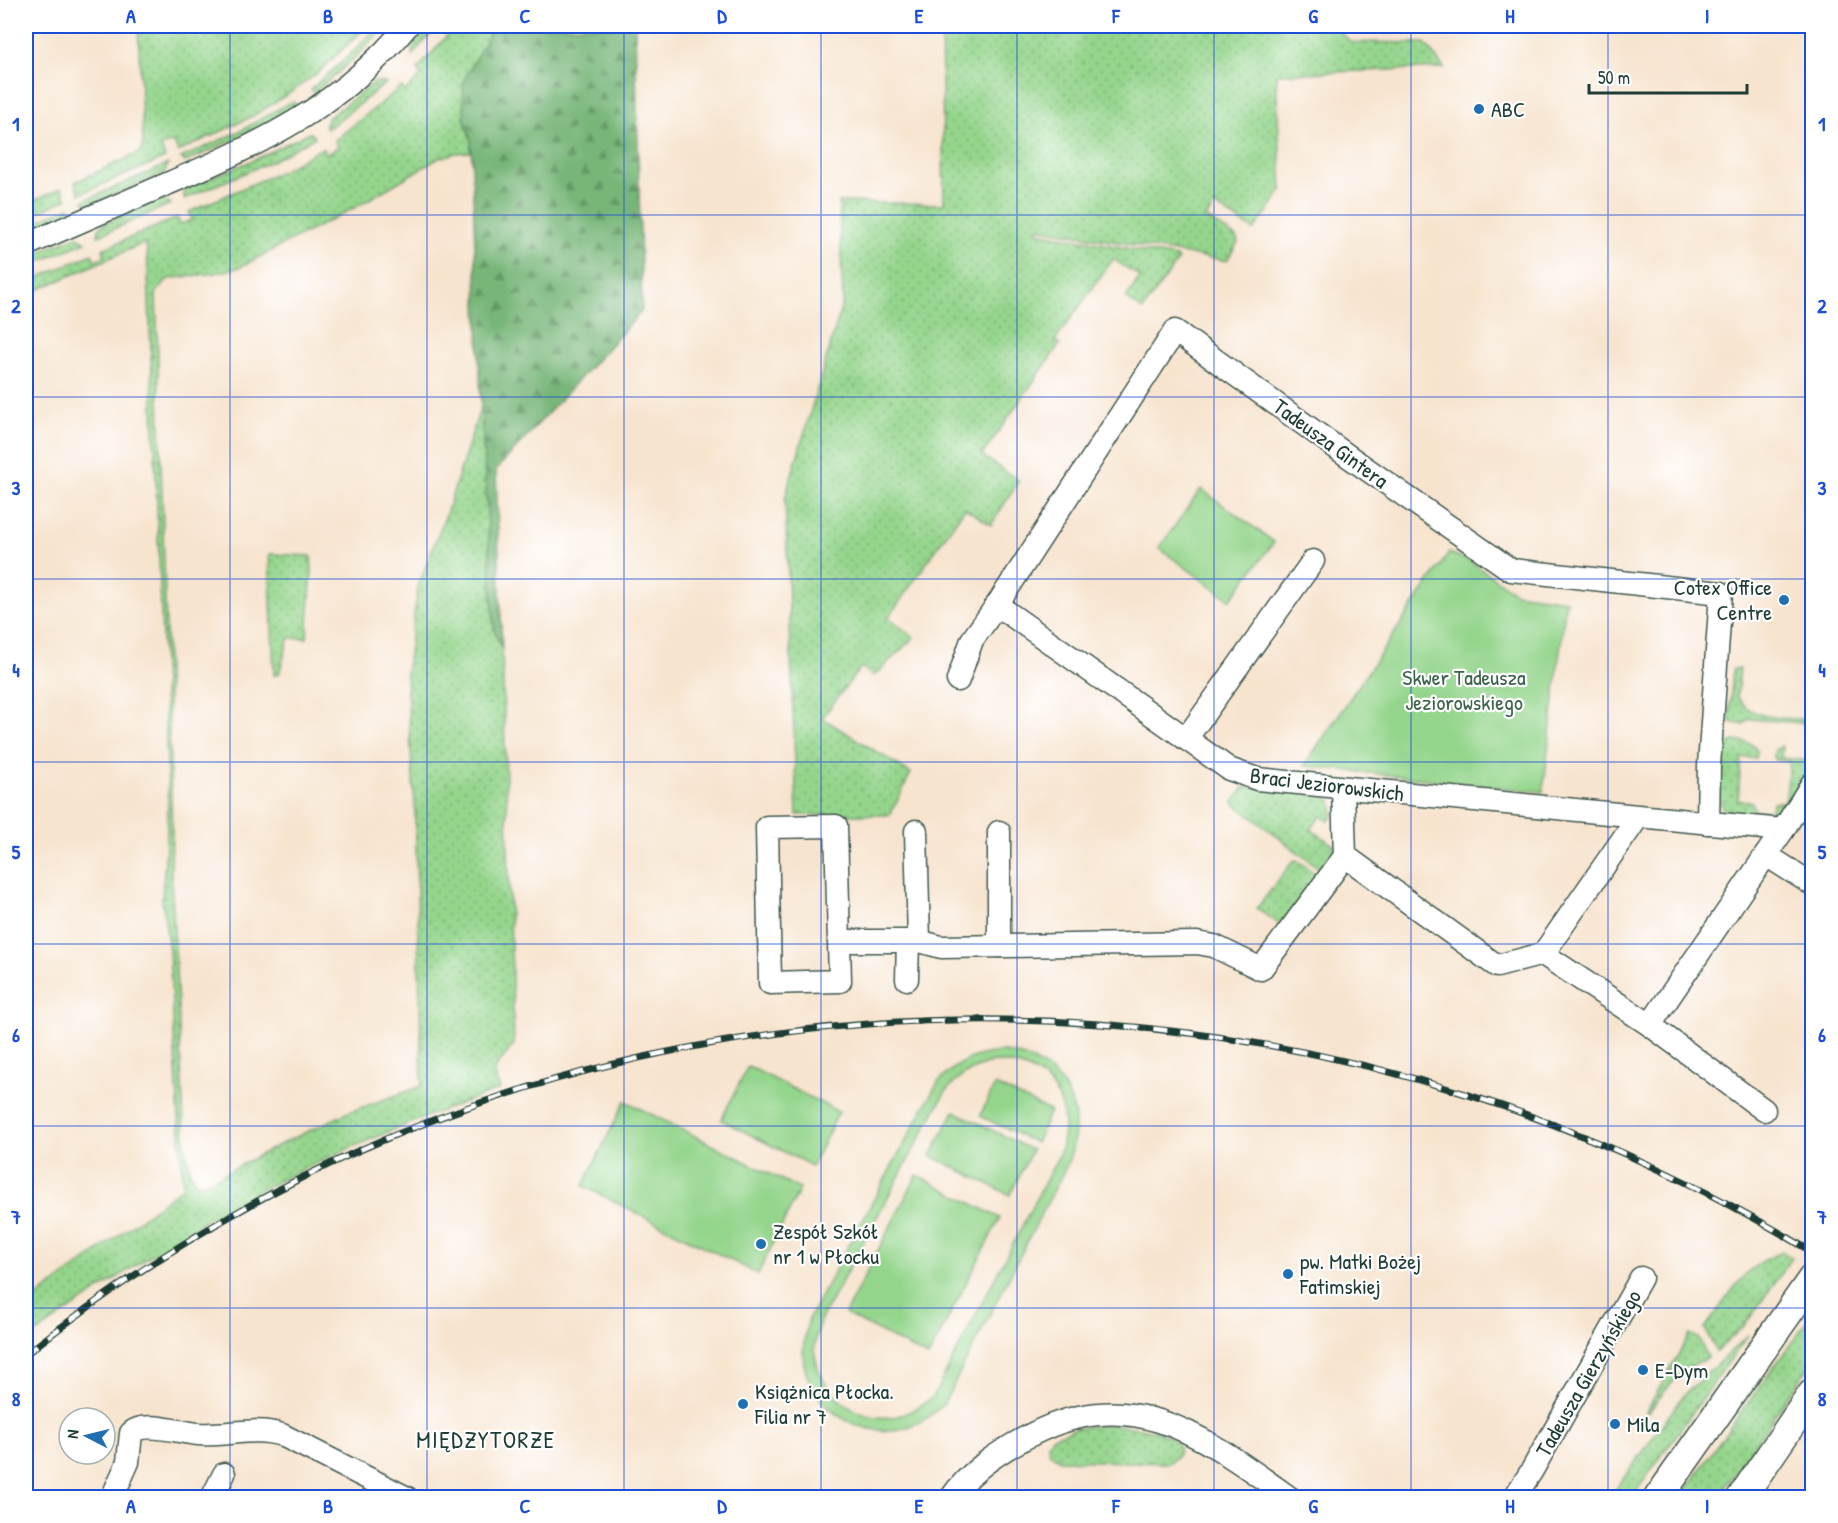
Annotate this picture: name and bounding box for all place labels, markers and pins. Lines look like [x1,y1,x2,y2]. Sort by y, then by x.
place label: ABC [1491,94,1525,124]
marker: ABC [1472,102,1486,116]
place label: Cotex Office Centre [1674,572,1772,627]
marker: Cotex Office Centre [1777,593,1791,607]
place label: Zespół Szkół nr 1 w Płocku [773,1216,879,1271]
marker: Zespół Szkół nr 1 w Płocku [754,1237,768,1251]
place label: pw. Matki Bożej Fatimskiej [1299,1246,1421,1301]
marker: pw. Matki Bożej Fatimskiej [1281,1267,1295,1281]
place label: E-Dym [1655,1355,1708,1385]
marker: E-Dym [1636,1363,1650,1377]
place label: Książnica Płocka. Filia nr 7 [754,1376,894,1431]
marker: Książnica Płocka. Filia nr 7 [736,1397,750,1411]
place label: Mila [1627,1409,1660,1439]
marker: Mila [1608,1417,1622,1431]

